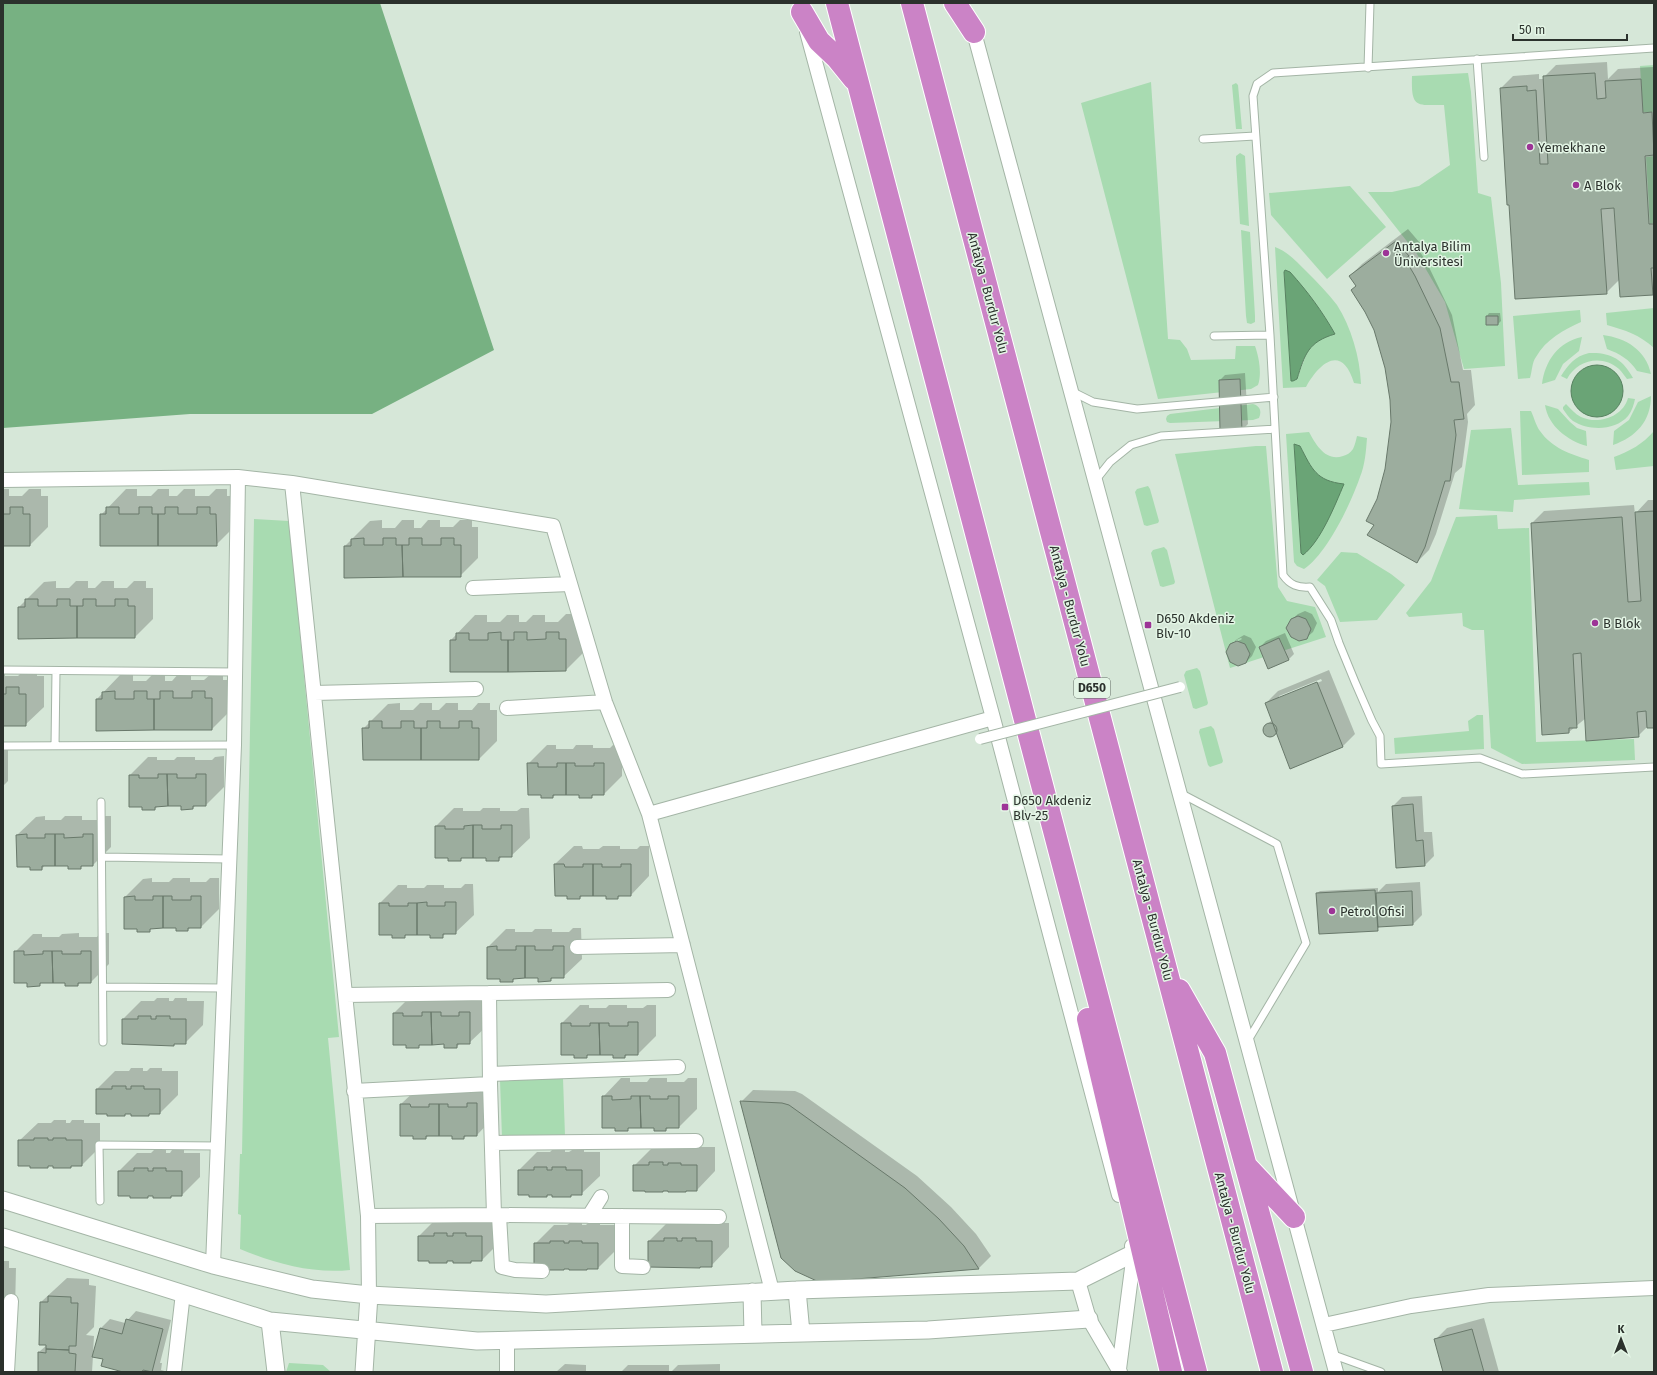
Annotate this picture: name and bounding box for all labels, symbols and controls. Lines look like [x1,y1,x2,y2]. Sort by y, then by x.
scale bar [1513,16,1627,42]
text: 50 m [1519,23,1545,37]
place label: Yemekhane [1538,140,1606,155]
marker: Yemekhane [1525,142,1535,152]
place label: A Blok [1584,178,1621,193]
marker: A Blok [1571,180,1581,190]
street label: Antalya - Burdur Yolu [965,231,1011,355]
place label: Antalya Bilim Üniversitesi [1394,239,1471,269]
marker: Antalya Bilim Üniversitesi [1381,248,1391,258]
street label: Antalya - Burdur Yolu [1047,544,1093,668]
place label: D650 Akdeniz Blv-10 [1156,611,1235,641]
place label: B Blok [1603,616,1641,631]
marker: B Blok [1590,618,1600,628]
marker: D650 Akdeniz Blv-10 [1143,620,1153,630]
road number: D650 [1074,678,1110,698]
place label: D650 Akdeniz Blv-25 [1013,793,1092,823]
marker: D650 Akdeniz Blv-25 [1000,802,1010,812]
street label: Antalya - Burdur Yolu [1130,858,1176,982]
place label: Petrol Ofisi [1340,904,1405,919]
marker: Petrol Ofisi [1327,906,1337,916]
street label: Antalya - Burdur Yolu [1212,1171,1258,1295]
north arrow [1601,1319,1641,1359]
text: K [1618,1323,1626,1336]

